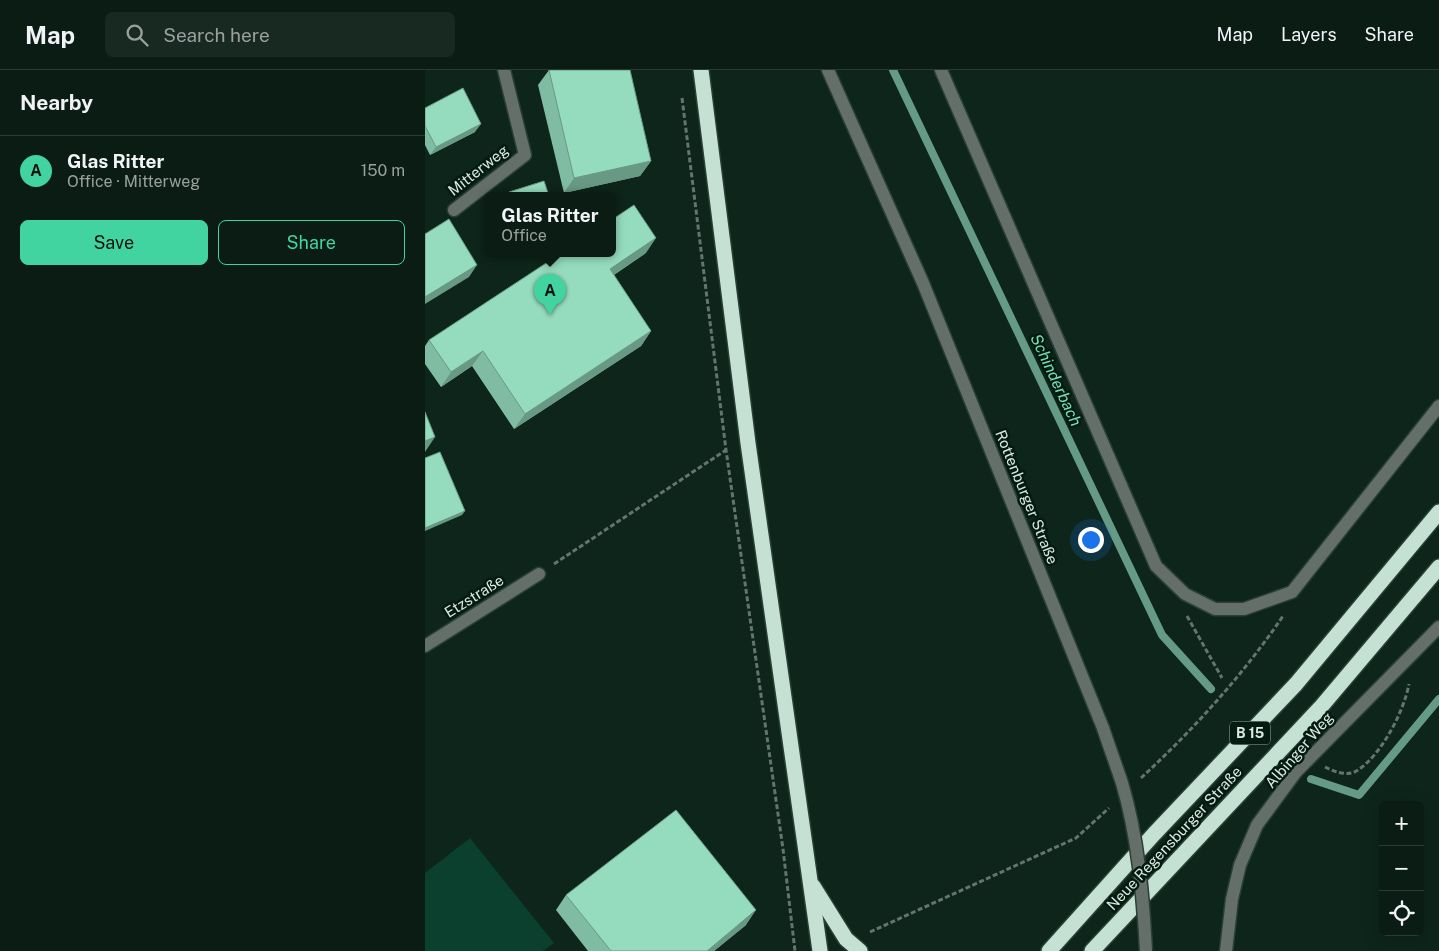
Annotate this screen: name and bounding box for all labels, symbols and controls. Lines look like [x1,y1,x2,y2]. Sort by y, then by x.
search box [105,12,455,57]
text: Map [25,21,75,49]
icon: search [123,21,151,49]
text: Search here [163,24,270,46]
text: Map [1217,24,1253,45]
text: Layers [1281,24,1337,45]
text: Share [1365,24,1414,45]
text: Nearby [20,90,93,115]
street label: Mitterweg [445,141,511,199]
text: Glas Ritter [67,150,164,172]
text: A [30,161,42,180]
text: 150 m [361,161,405,180]
text: Office · Mitterweg [67,172,200,191]
popup [484,192,616,257]
text: Glas Ritter [501,204,599,226]
button: Save [20,220,208,265]
button: Share [218,220,405,265]
text: Office [501,226,547,245]
pin: A [534,274,566,315]
water label: Schinderbach [1026,331,1086,429]
street label: Rottenburger Straße [992,427,1062,567]
your location [1078,527,1104,553]
street label: Etzstraße [441,571,507,621]
street label: Albinger Weg [1262,709,1336,791]
road number: B 15 [1230,721,1270,744]
street label: Neue Regensburger Straße [1103,763,1245,913]
map controls [1379,801,1424,936]
button: + [1379,801,1424,846]
button: − [1379,846,1424,891]
button: locate [1379,891,1424,936]

